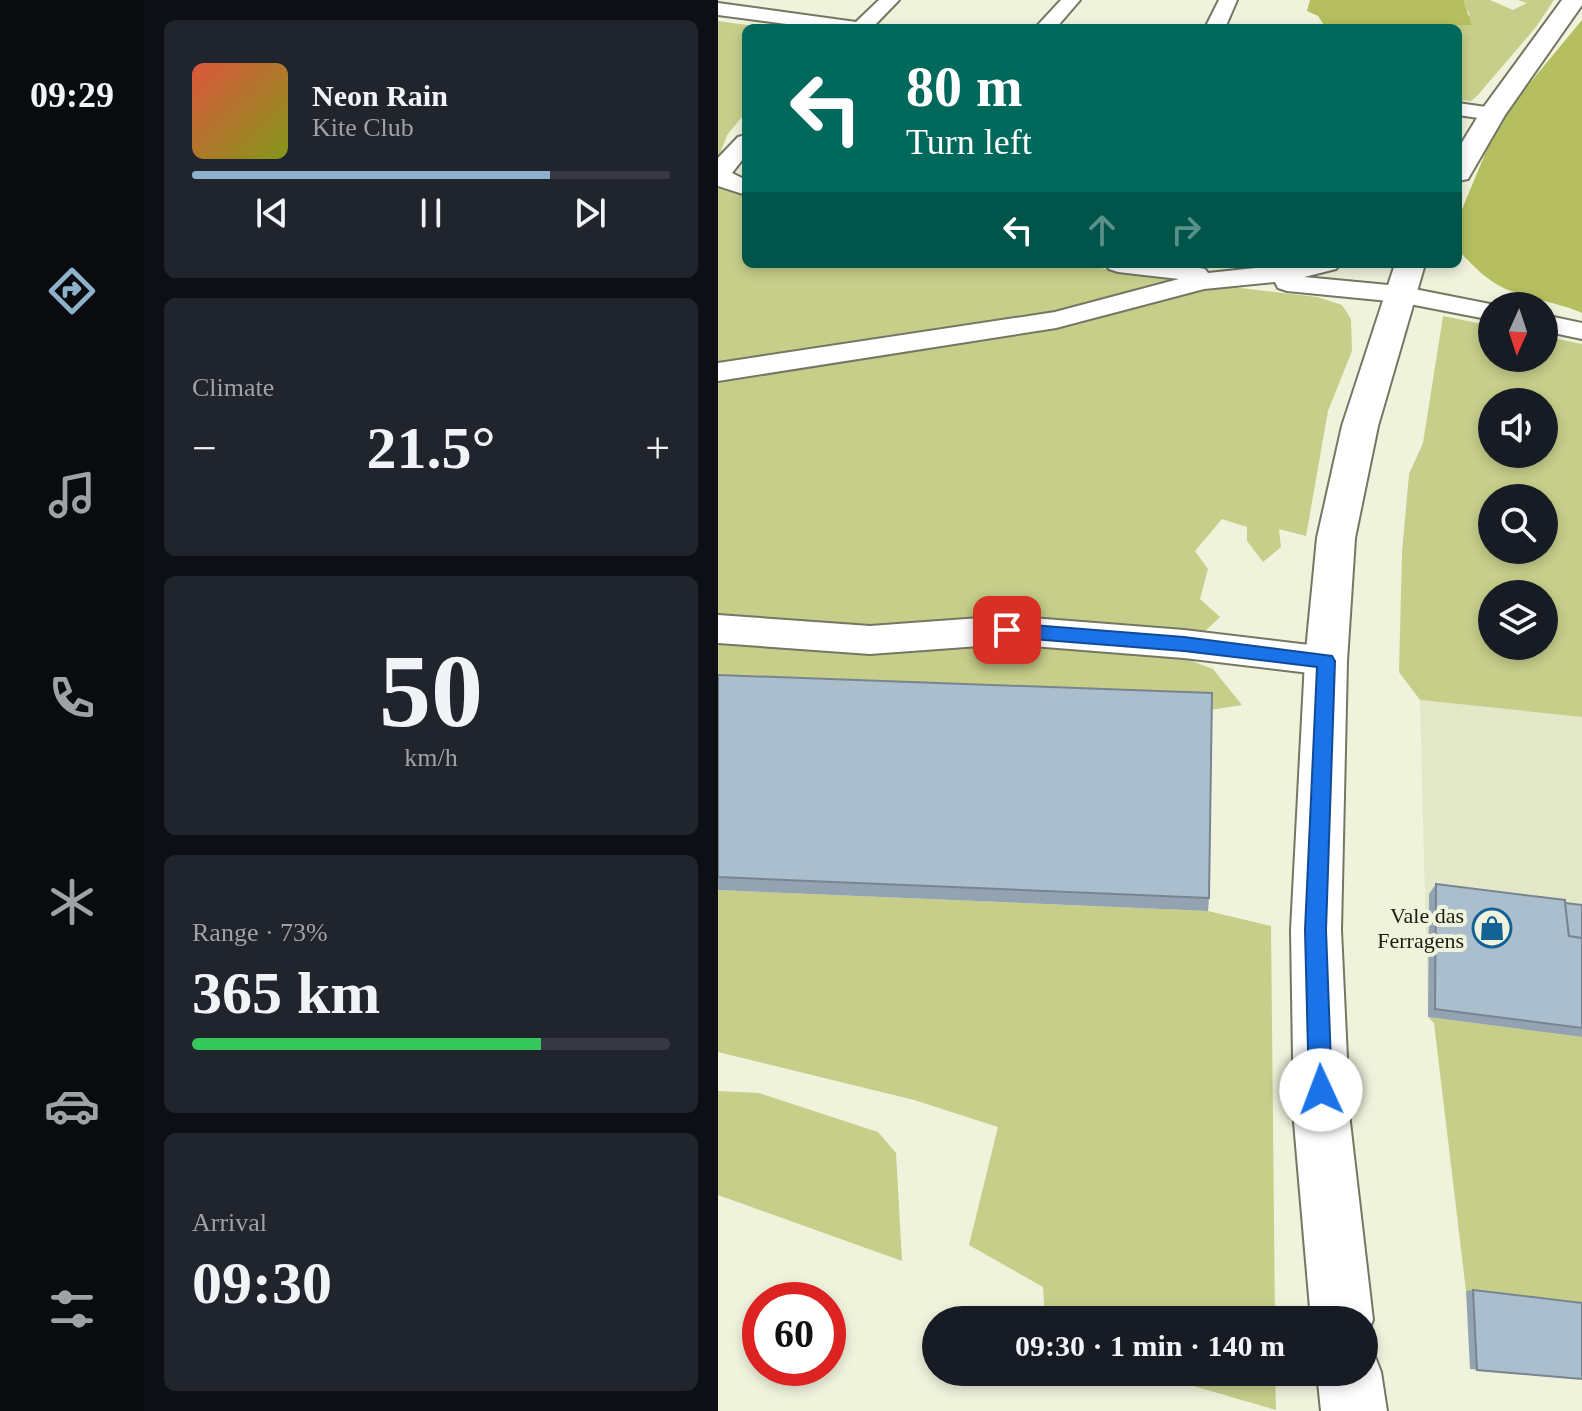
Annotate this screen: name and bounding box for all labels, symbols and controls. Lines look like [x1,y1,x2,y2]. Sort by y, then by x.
icon: left [774,56,878,160]
text: 80 m [906,56,1023,118]
text: 09:29 [30,75,114,115]
text: Neon Rain [312,79,448,112]
text: Kite Club [312,113,414,142]
text: Turn left [906,122,1032,162]
icon: previous [250,191,294,235]
icon: pause [409,191,453,235]
icon: next [568,191,612,235]
icon: left [996,208,1040,252]
icon: ahead [1080,208,1124,252]
icon: right [1164,208,1208,252]
icon: directions [44,263,100,319]
north arrow [1478,292,1558,372]
map controls [1478,292,1558,660]
text: Climate [192,373,274,402]
button: sound [1478,388,1558,468]
text: 21.5° [367,415,496,481]
text: − [192,424,217,473]
text: + [645,424,670,473]
icon: music [44,467,100,523]
button: search [1478,484,1558,564]
button: layers [1478,580,1558,660]
pin [973,596,1041,664]
icon: arrive [985,608,1029,652]
text: 50 [379,633,483,748]
icon: phone [44,670,100,726]
text: km/h [404,743,458,772]
icon: climate [44,874,100,930]
place label: Vale das Ferragens [1377,903,1464,953]
shop icon: Vale das Ferragens [1471,907,1513,949]
text: Range · 73% [192,918,328,947]
text: 365 km [192,960,380,1026]
position arrow [1279,1048,1363,1132]
icon: car [44,1078,100,1134]
text: Arrival [192,1208,267,1237]
text: 09:30 [192,1250,332,1316]
icon: filters [44,1281,100,1337]
speed limit sign: 60 [742,1282,846,1386]
text: 09:30 · 1 min · 140 m [1015,1329,1285,1362]

